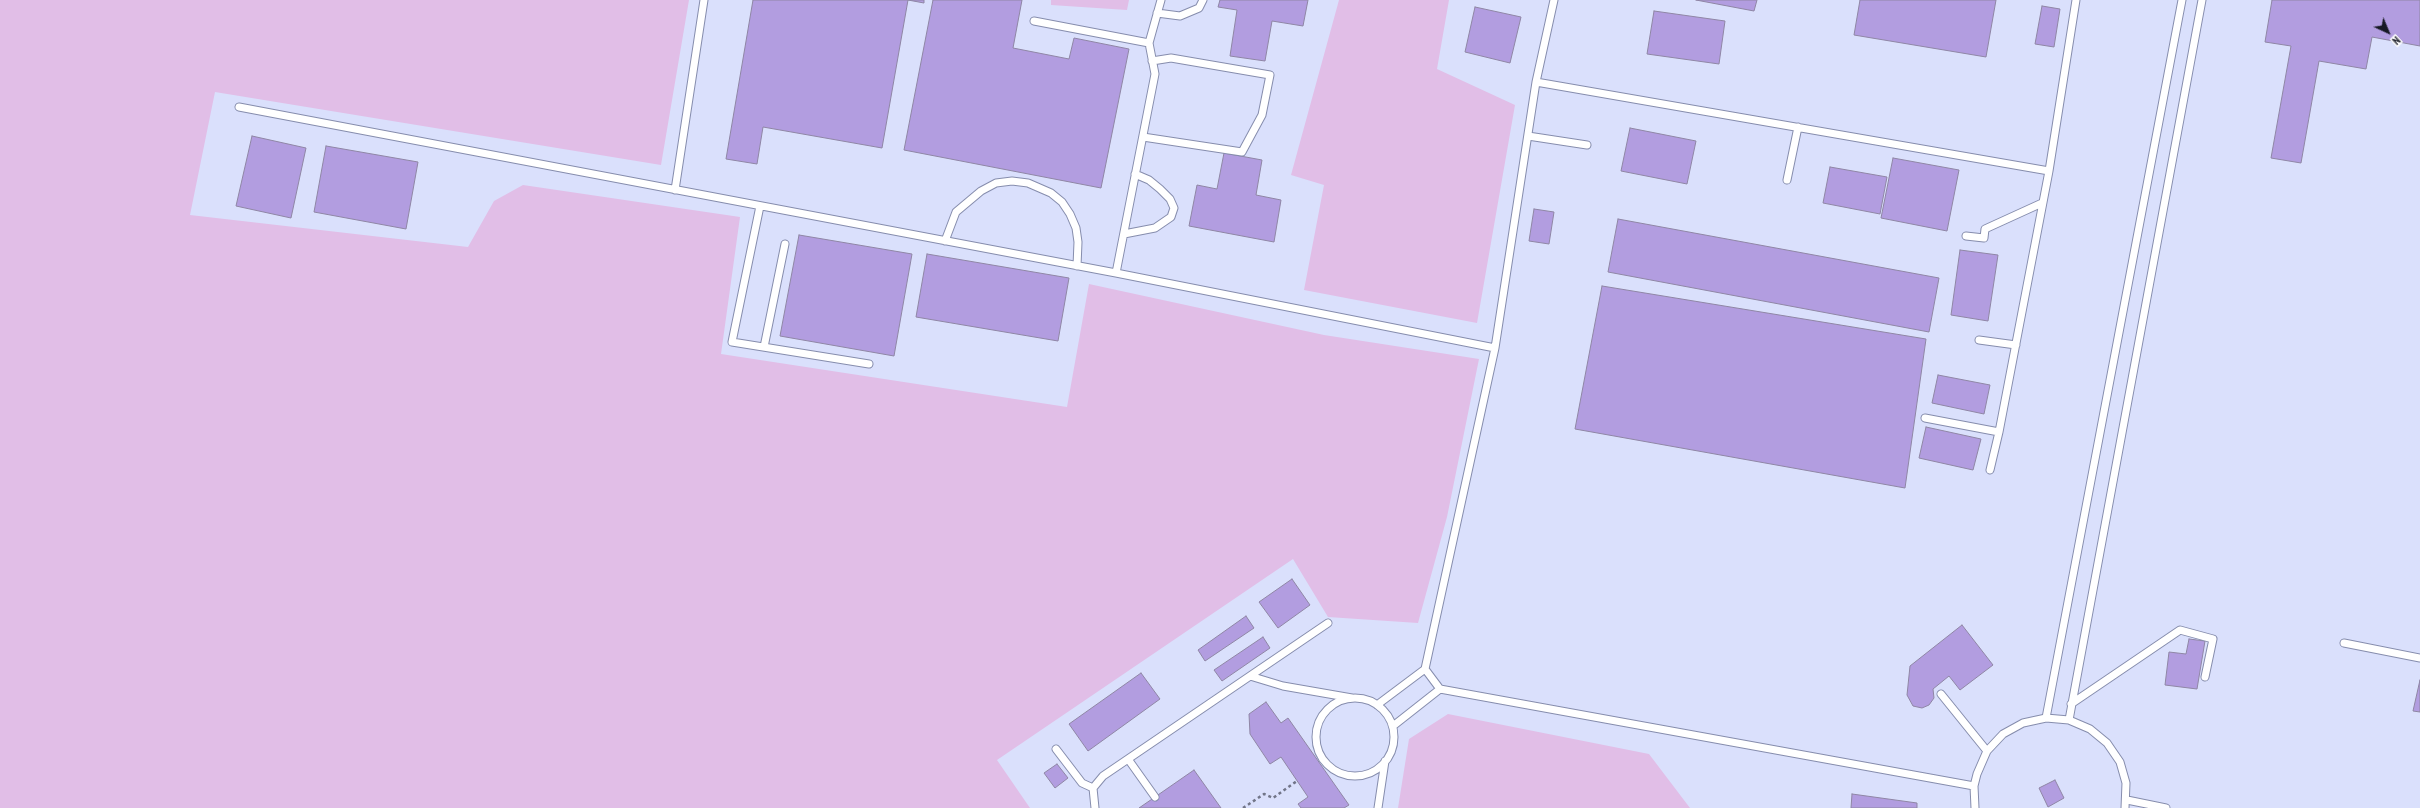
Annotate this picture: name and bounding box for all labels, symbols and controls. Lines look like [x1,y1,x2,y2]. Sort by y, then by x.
north arrow [2368,12,2408,52]
text: N [2389,34,2403,48]

